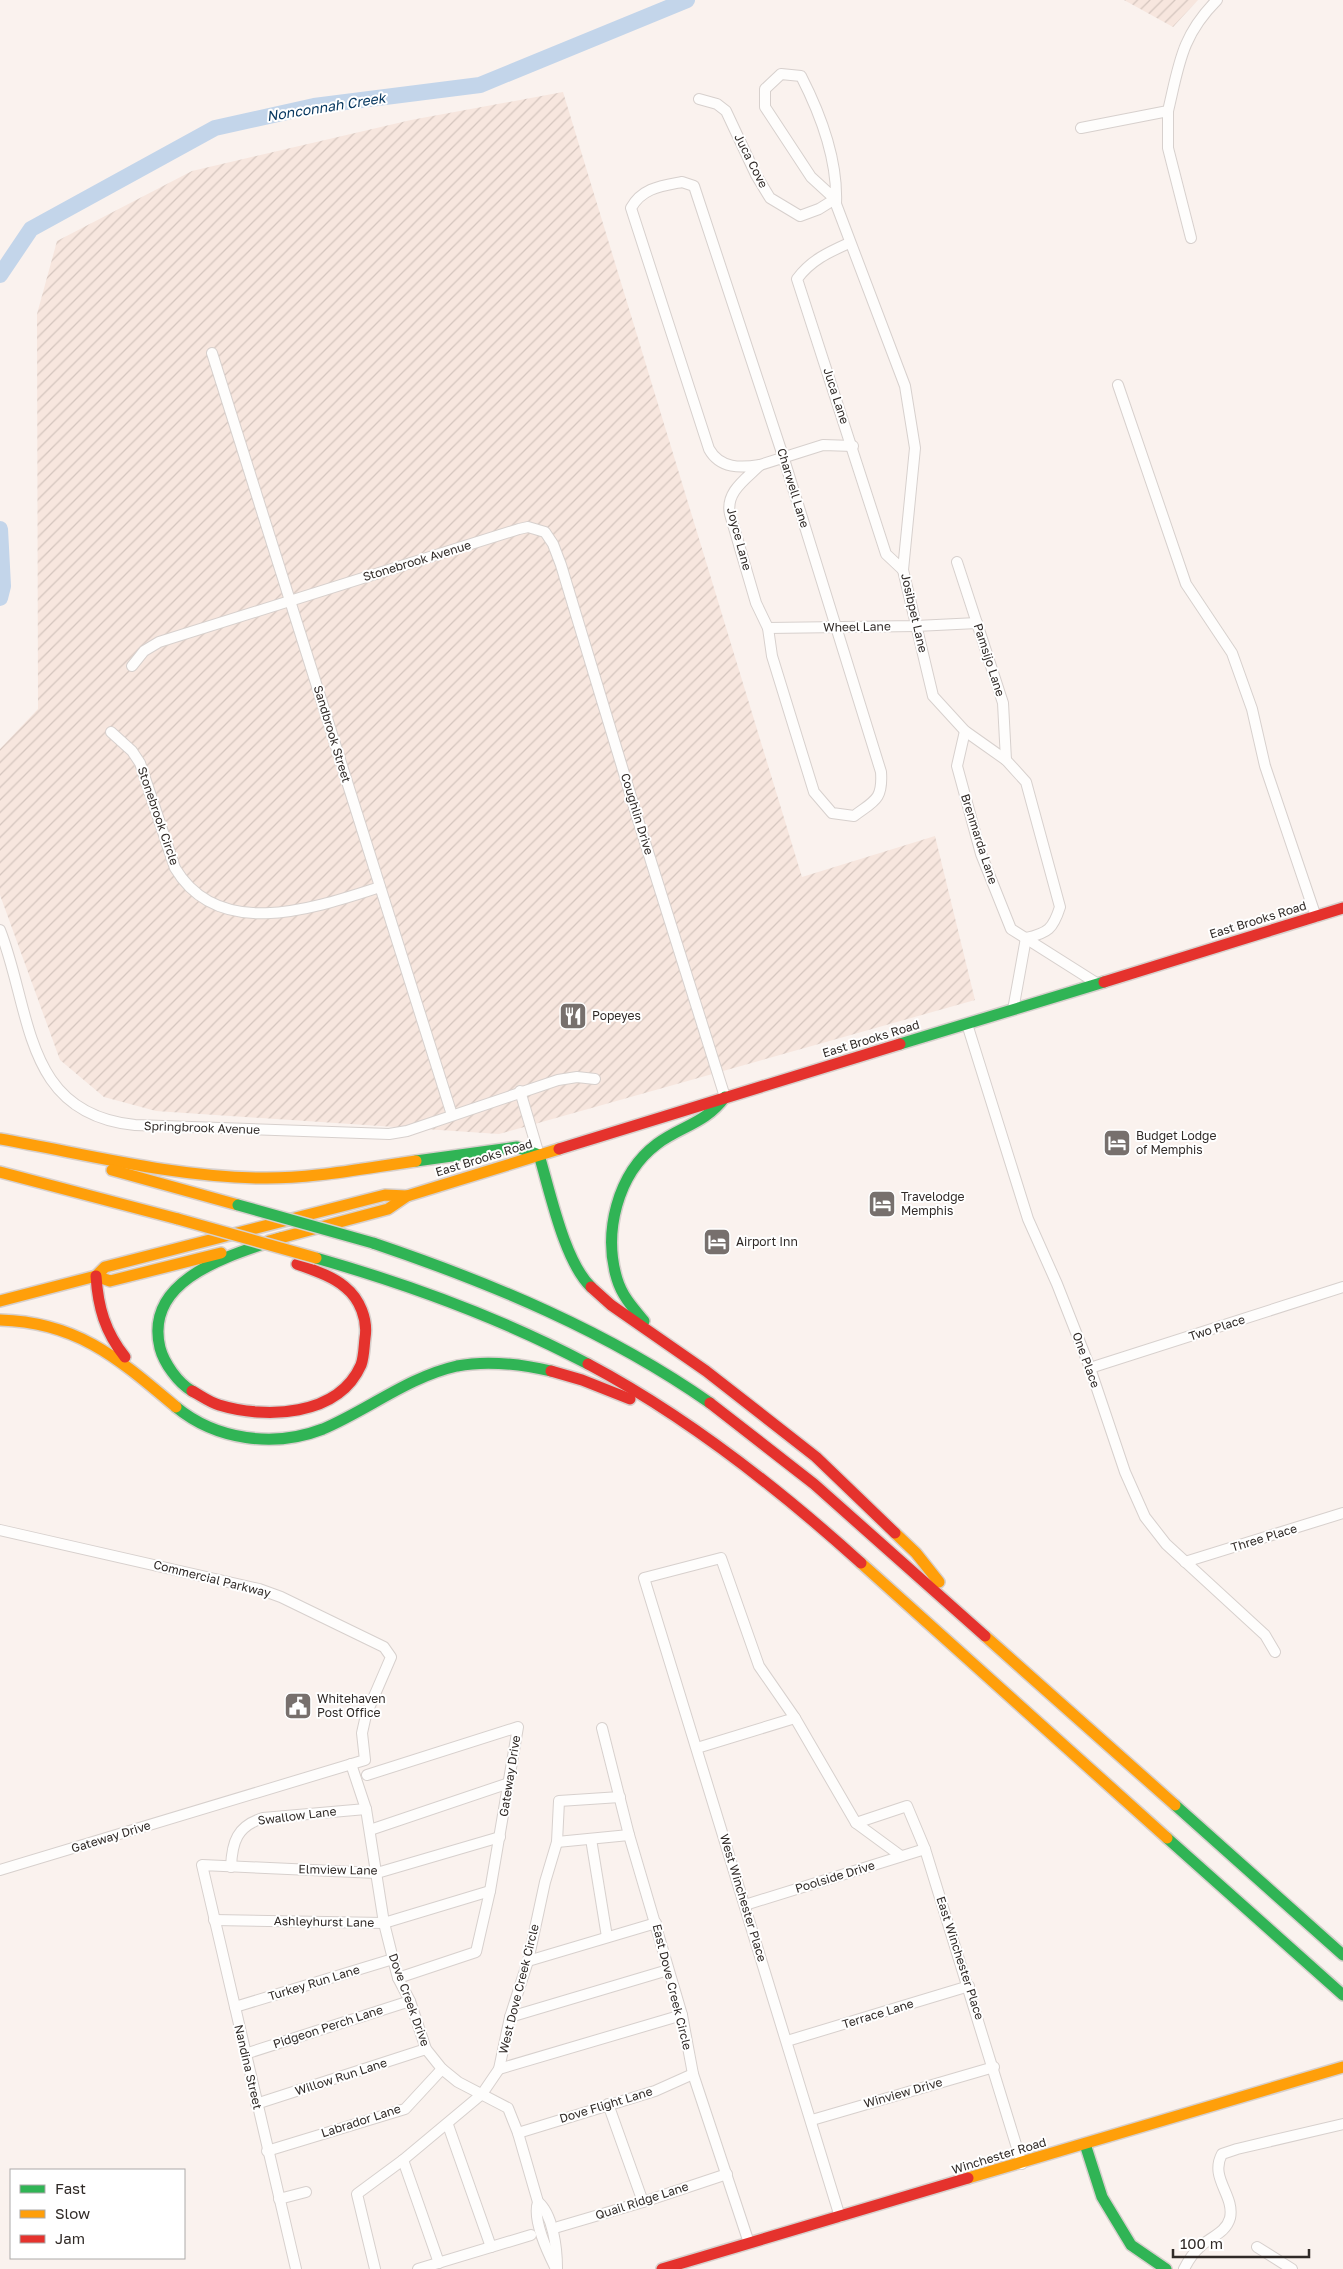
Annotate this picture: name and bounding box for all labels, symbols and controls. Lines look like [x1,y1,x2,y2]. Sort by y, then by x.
water label: Nonconnah Creek [265,88,389,124]
street label: Juca Cove [731,131,771,190]
street label: Juca Lane [820,366,853,426]
street label: Charwell Lane [774,446,813,530]
street label: Joyce Lane [724,506,755,572]
street label: Stonebrook Avenue [361,537,473,584]
street label: Josibpet Lane [898,572,931,654]
street label: Wheel Lane [823,618,891,635]
street label: Pamsijo Lane [971,621,1008,698]
street label: Sandbrook Street [311,683,354,784]
street label: Stonebrook Circle [135,765,182,867]
street label: Coughlin Drive [618,771,657,857]
street label: Brenmarda Lane [958,792,1001,886]
street label: East Brooks Road [1208,898,1308,941]
restaurant icon: Popeyes [558,1001,588,1031]
place label: Popeyes [592,1008,641,1023]
street label: East Brooks Road [821,1017,921,1060]
street label: Springbrook Avenue [144,1118,260,1137]
hotel icon: Budget Lodge of Memphis [1102,1128,1132,1158]
place label: Budget Lodge of Memphis [1136,1128,1217,1157]
street label: East Brooks Road [434,1136,534,1179]
hotel icon: Travelodge Memphis [867,1189,897,1219]
place label: Travelodge Memphis [901,1189,965,1218]
hotel icon: Airport Inn [702,1227,732,1257]
place label: Airport Inn [736,1234,798,1249]
street label: Two Place [1187,1311,1247,1344]
street label: One Place [1069,1330,1103,1390]
street label: Three Place [1229,1520,1299,1555]
street label: Commercial Parkway [152,1557,273,1600]
public building icon: Whitehaven Post Office [283,1691,313,1721]
place label: Whitehaven Post Office [317,1691,386,1720]
street label: Gateway Drive [496,1734,523,1818]
street label: Swallow Lane [257,1803,337,1828]
street label: Gateway Drive [69,1817,152,1856]
street label: West Winchester Place [717,1832,770,1964]
street label: Poolside Drive [793,1857,877,1896]
street label: Elmview Lane [298,1861,378,1878]
street label: East Winchester Place [933,1894,988,2022]
street label: Ashleyhurst Lane [274,1913,374,1930]
street label: West Dove Creek Circle [495,1922,542,2055]
street label: East Dove Creek Circle [650,1922,695,2052]
street label: Dove Creek Drive [386,1951,433,2048]
street label: Turkey Run Lane [266,1961,361,2004]
street label: Terrace Lane [840,1996,915,2032]
street label: Pidgeon Perch Lane [271,2002,385,2051]
street label: Nandina Street [231,2023,266,2111]
street label: Willow Run Lane [293,2055,389,2098]
street label: Winview Drive [862,2074,944,2111]
street label: Dove Flight Lane [558,2083,654,2126]
street label: Labrador Lane [319,2101,403,2140]
street label: Winchester Road [950,2134,1048,2177]
legend [10,2169,185,2259]
street label: Quail Ridge Lane [593,2178,690,2223]
text: Fast [55,2179,86,2197]
text: Slow [55,2204,90,2222]
scale bar [1173,2226,1309,2258]
text: Jam [55,2229,85,2247]
text: 100 m [1180,2234,1223,2252]

